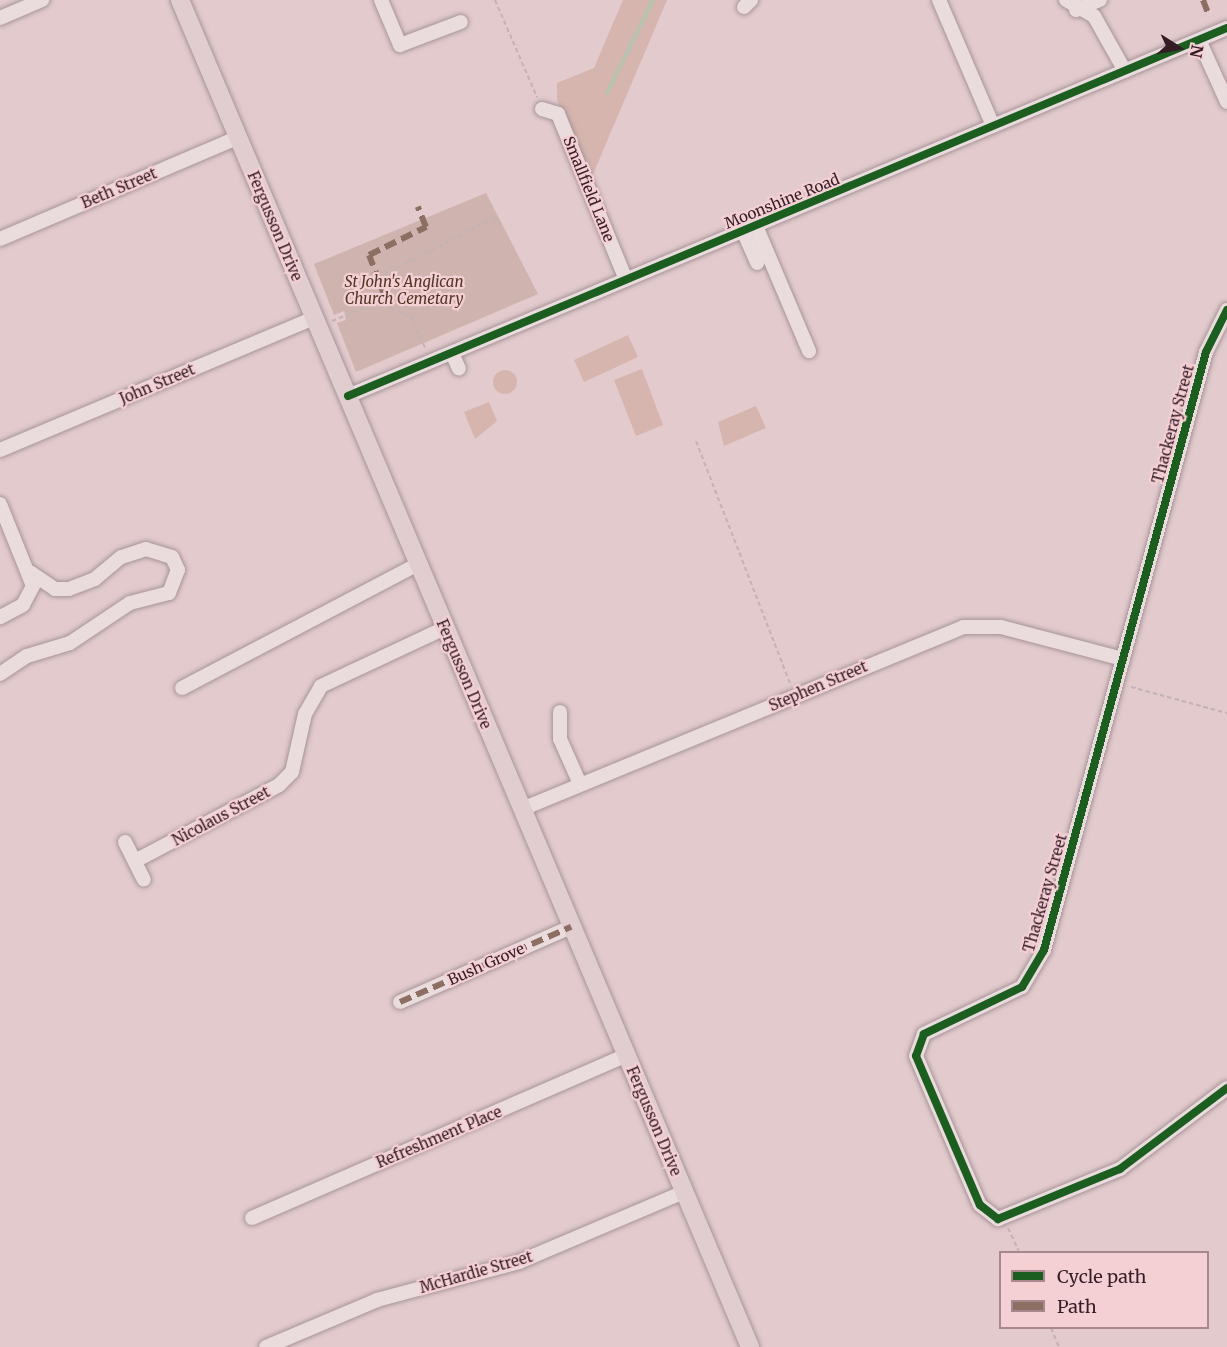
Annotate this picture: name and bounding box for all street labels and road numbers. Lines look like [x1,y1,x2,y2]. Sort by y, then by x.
street label: Smallfield Lane [560,134,618,244]
street label: Beth Street [78,164,160,212]
street label: Fergusson Drive [244,169,306,283]
street label: Moonshine Road [722,170,842,232]
street label: John Street [117,360,197,408]
street label: Thackeray Street [1148,363,1198,485]
street label: Fergusson Drive [433,617,495,731]
street label: Stephen Street [766,657,870,715]
street label: Nicolaus Street [169,783,273,849]
street label: Thackeray Street [1019,832,1071,954]
street label: Bush Grove [445,939,527,989]
street label: Fergusson Drive [623,1064,685,1178]
street label: Refreshment Place [374,1102,504,1172]
street label: McHardie Street [418,1247,534,1297]

